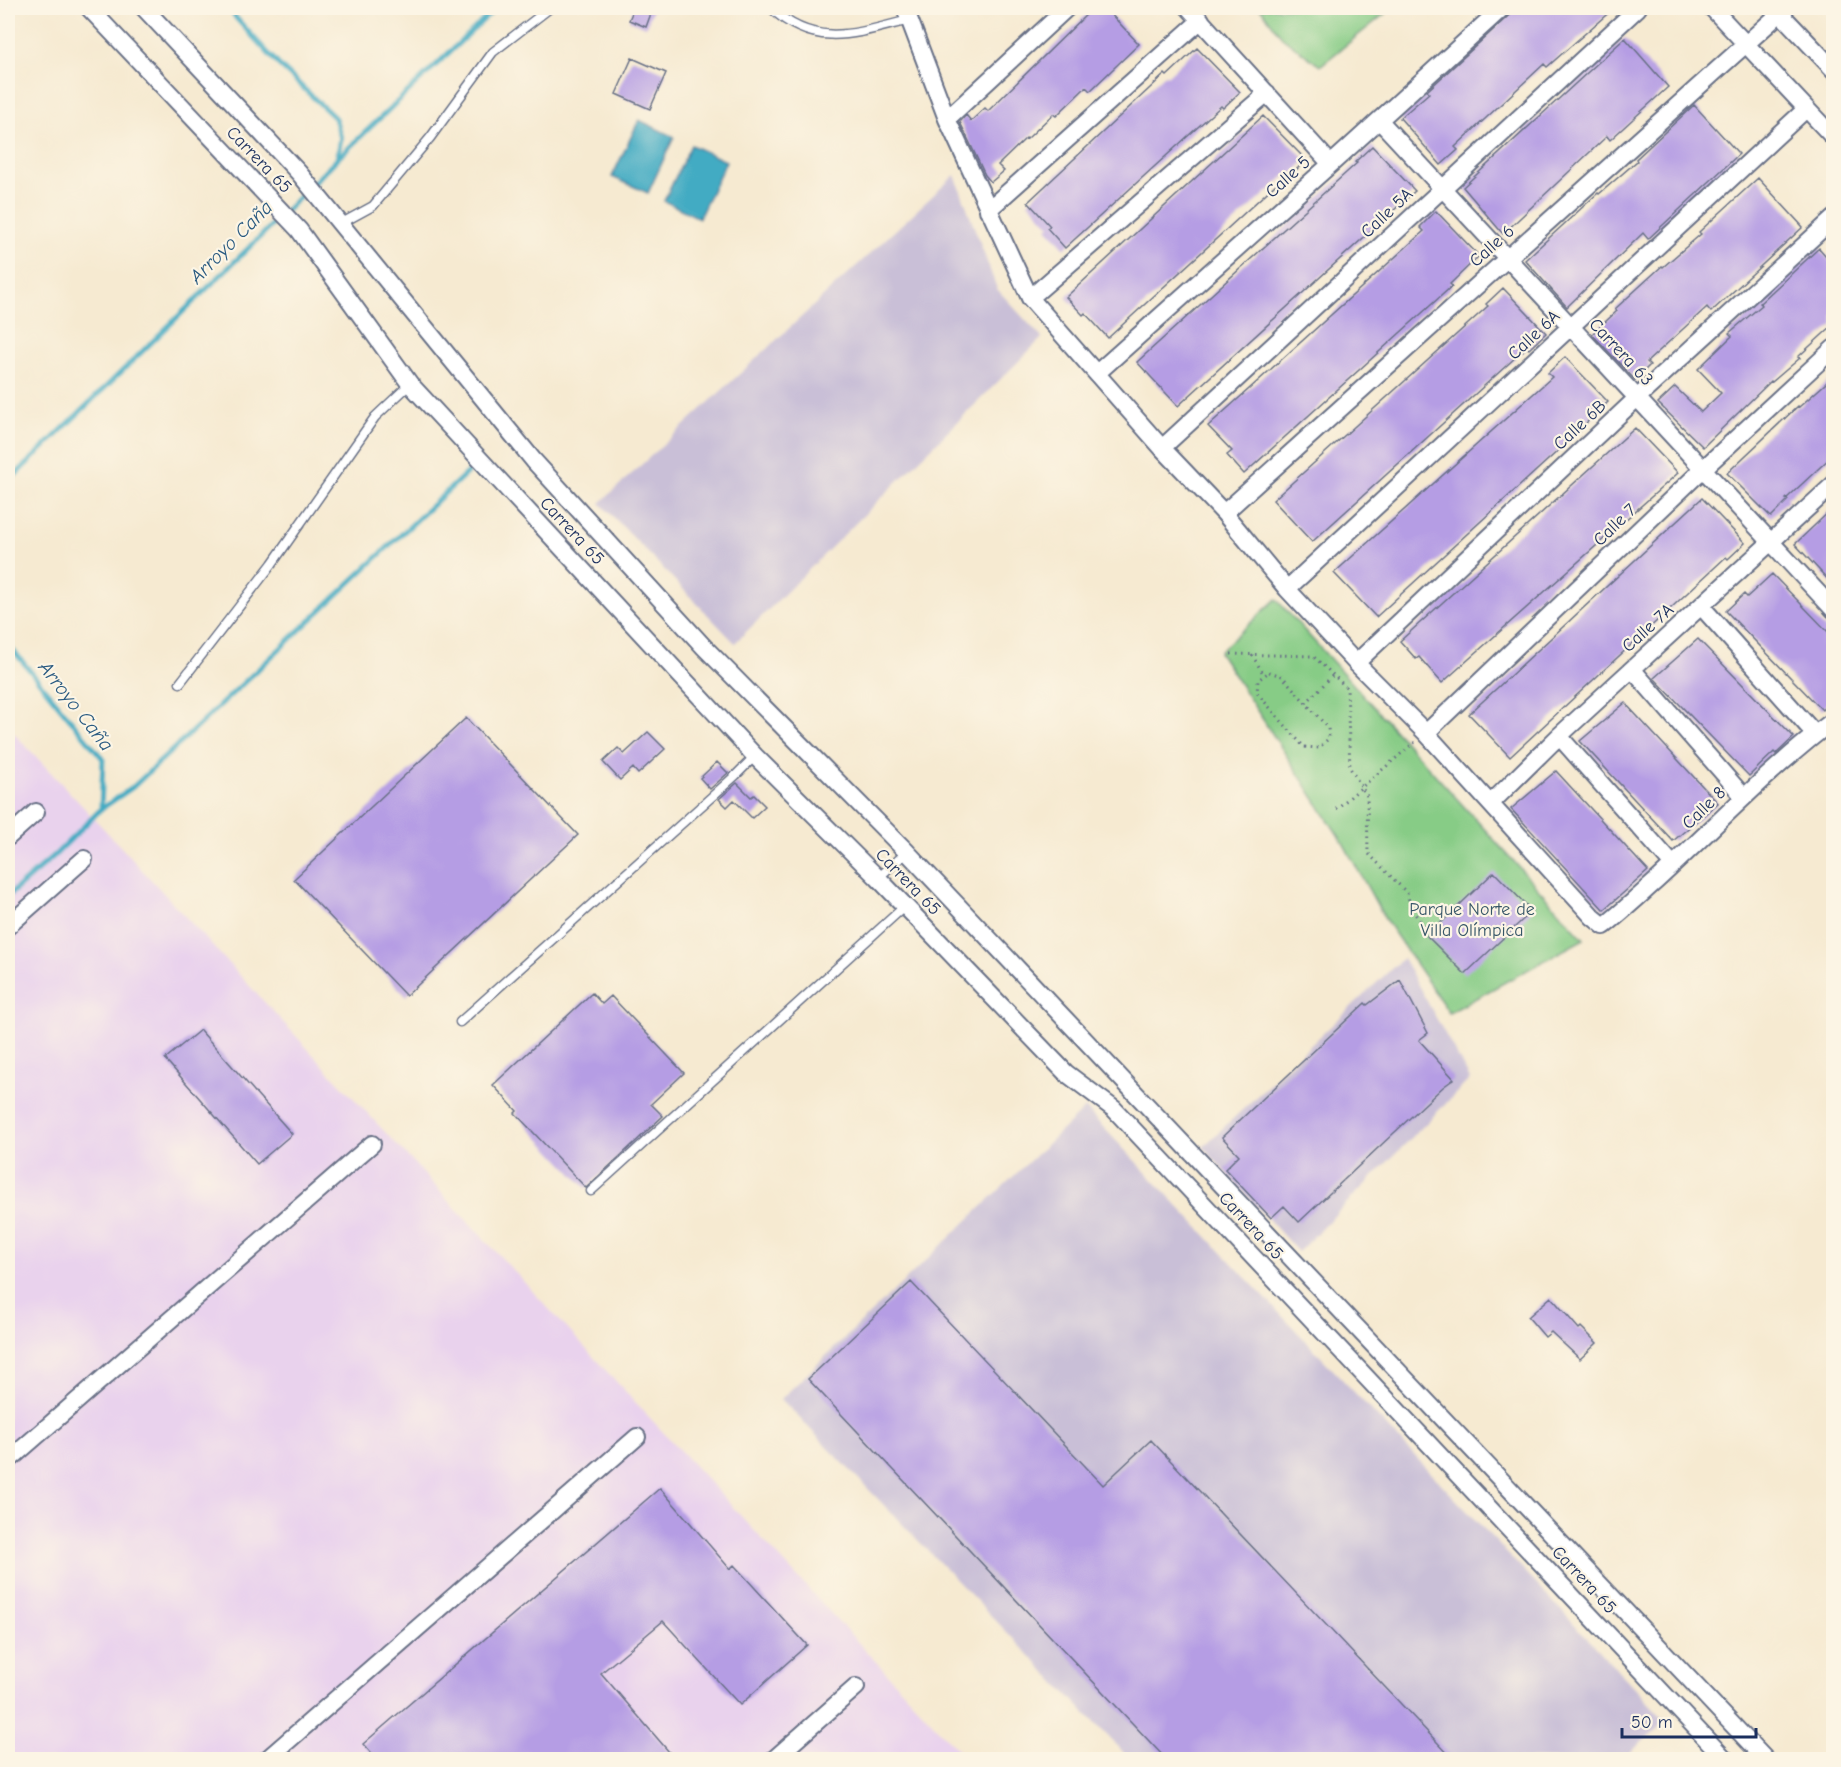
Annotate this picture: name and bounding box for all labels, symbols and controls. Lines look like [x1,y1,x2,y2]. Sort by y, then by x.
street label: Carrera 65 [222,122,296,198]
street label: Calle 5 [1261,151,1315,203]
street label: Calle 5A [1357,184,1417,242]
water label: Arroyo Caña [184,196,277,289]
street label: Calle 6 [1465,220,1519,272]
street label: Calle 6A [1504,306,1564,364]
street label: Carrera 63 [1585,314,1657,390]
street label: Calle 6B [1549,395,1611,455]
street label: Carrera 65 [535,493,609,569]
street label: Calle 7 [1589,499,1641,551]
street label: Calle 7A [1618,599,1678,657]
water label: Arroyo Caña [33,656,118,755]
street label: Calle 8 [1678,782,1730,834]
street label: Carrera 65 [871,844,945,920]
park label: Parque Norte de Villa Olímpica [1409,899,1535,941]
street label: Carrera 65 [1214,1188,1288,1264]
street label: Carrera 65 [1547,1542,1621,1618]
scale bar [1622,1701,1756,1739]
text: 50 m [1631,1712,1673,1733]

